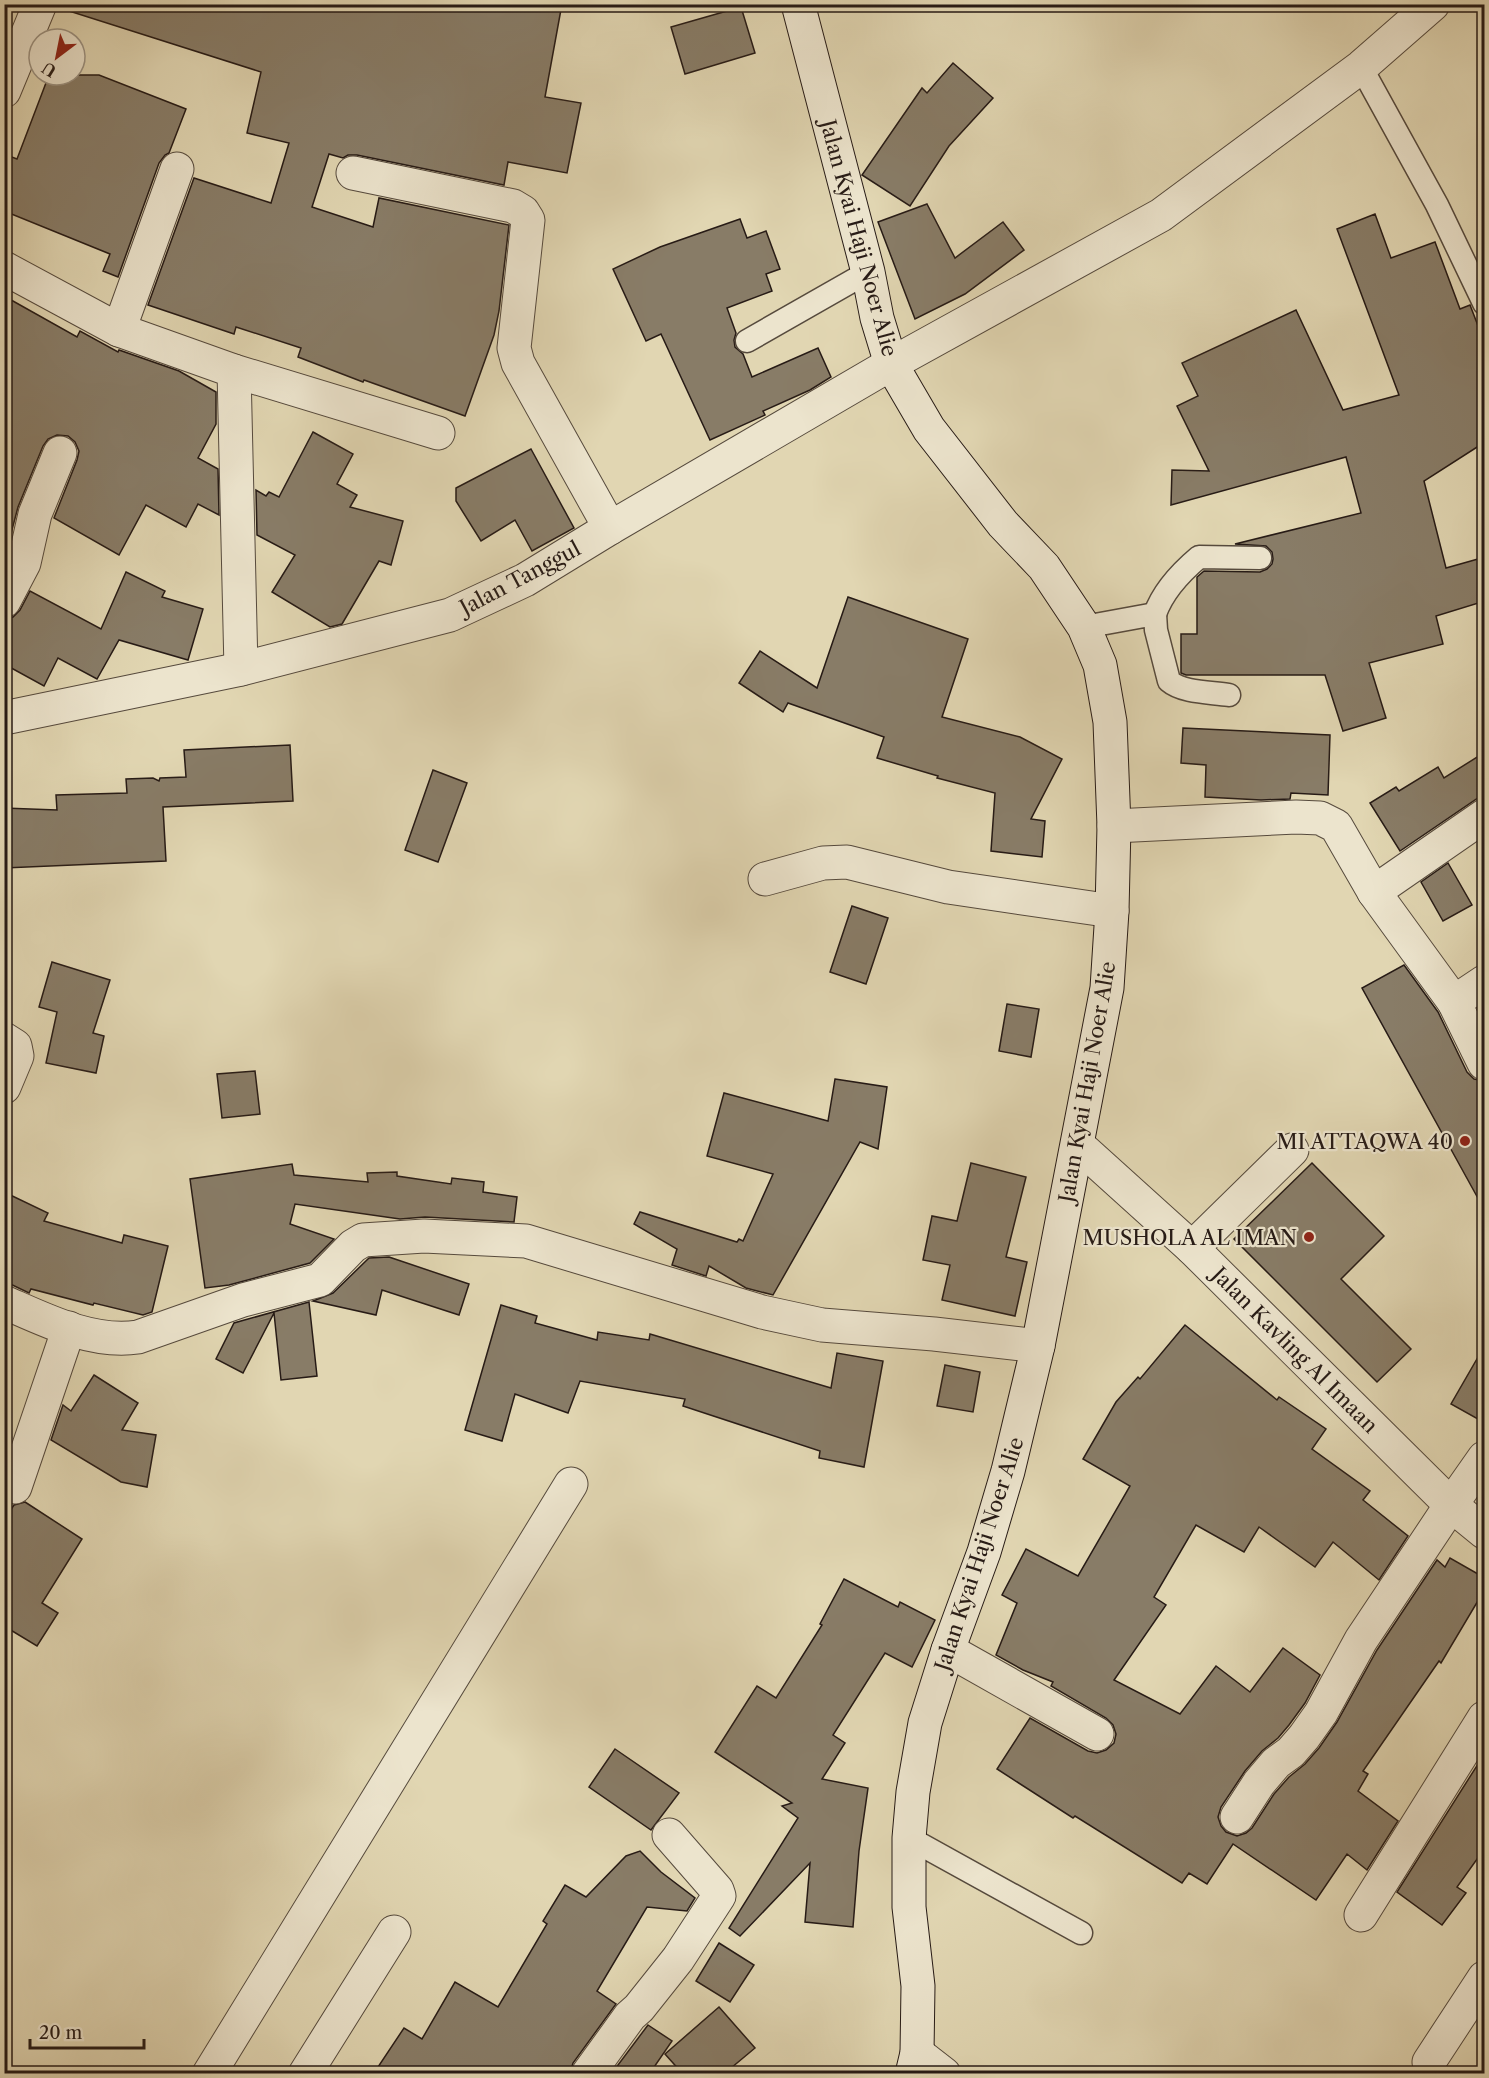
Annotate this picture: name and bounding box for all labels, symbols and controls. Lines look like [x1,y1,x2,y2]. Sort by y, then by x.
north arrow [27,27,87,87]
text: U [38,58,60,82]
street label: Jalan Kyai Haji Noer Alie [815,114,903,359]
street label: Jalan Tanggul [453,536,585,622]
street label: Jalan Kyai Haji Noer Alie [1053,960,1121,1207]
place label: MI ATTAQWA 40 [1276,1129,1453,1154]
marker: MI ATTAQWA 40 [1458,1134,1472,1148]
place label: MUSHOLA AL IMAN [1082,1225,1297,1250]
marker: MUSHOLA AL IMAN [1302,1230,1316,1244]
street label: Jalan Kavling Al Imaan [1205,1260,1383,1438]
street label: Jalan Kyai Haji Noer Alie [928,1434,1029,1677]
scale bar [30,2012,144,2050]
text: 20 m [39,2022,83,2044]

